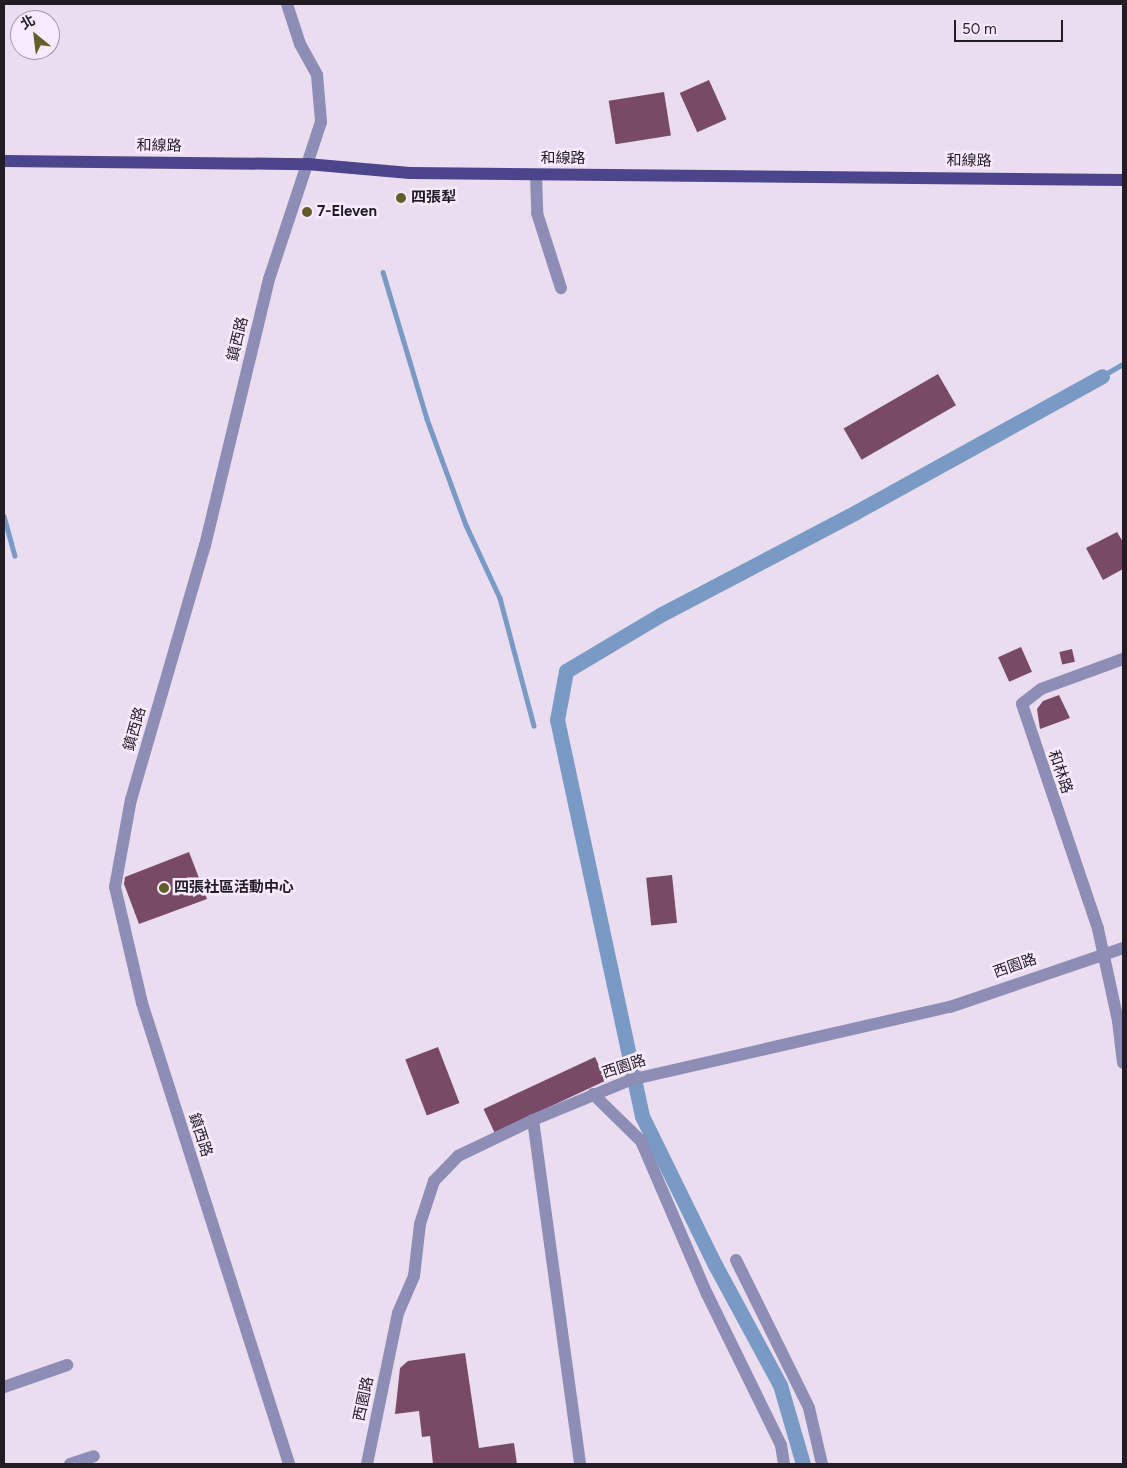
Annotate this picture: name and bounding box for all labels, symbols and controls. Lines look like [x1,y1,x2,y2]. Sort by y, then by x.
north arrow [10,10,60,60]
scale bar [957,10,1066,42]
text: 北 [18,11,38,33]
text: 50 m [962,20,997,38]
street label: 和線路 [136,137,182,155]
street label: 和線路 [541,150,585,168]
street label: 和線路 [946,152,992,170]
place label: 四張犁 [411,189,456,207]
marker: 四張犁 [395,192,407,204]
place label: 7-Eleven [317,203,377,221]
marker: 7-Eleven [301,206,313,218]
street label: 鎮西路 [224,315,252,363]
street label: 鎮西路 [120,705,150,753]
street label: 和林路 [1044,748,1076,796]
place label: 四張社區活動中心 [174,879,294,897]
marker: 四張社區活動中心 [158,882,170,894]
street label: 西園路 [991,950,1039,982]
street label: 西園路 [600,1051,648,1083]
street label: 鎮西路 [184,1111,216,1159]
street label: 西園路 [351,1375,377,1423]

